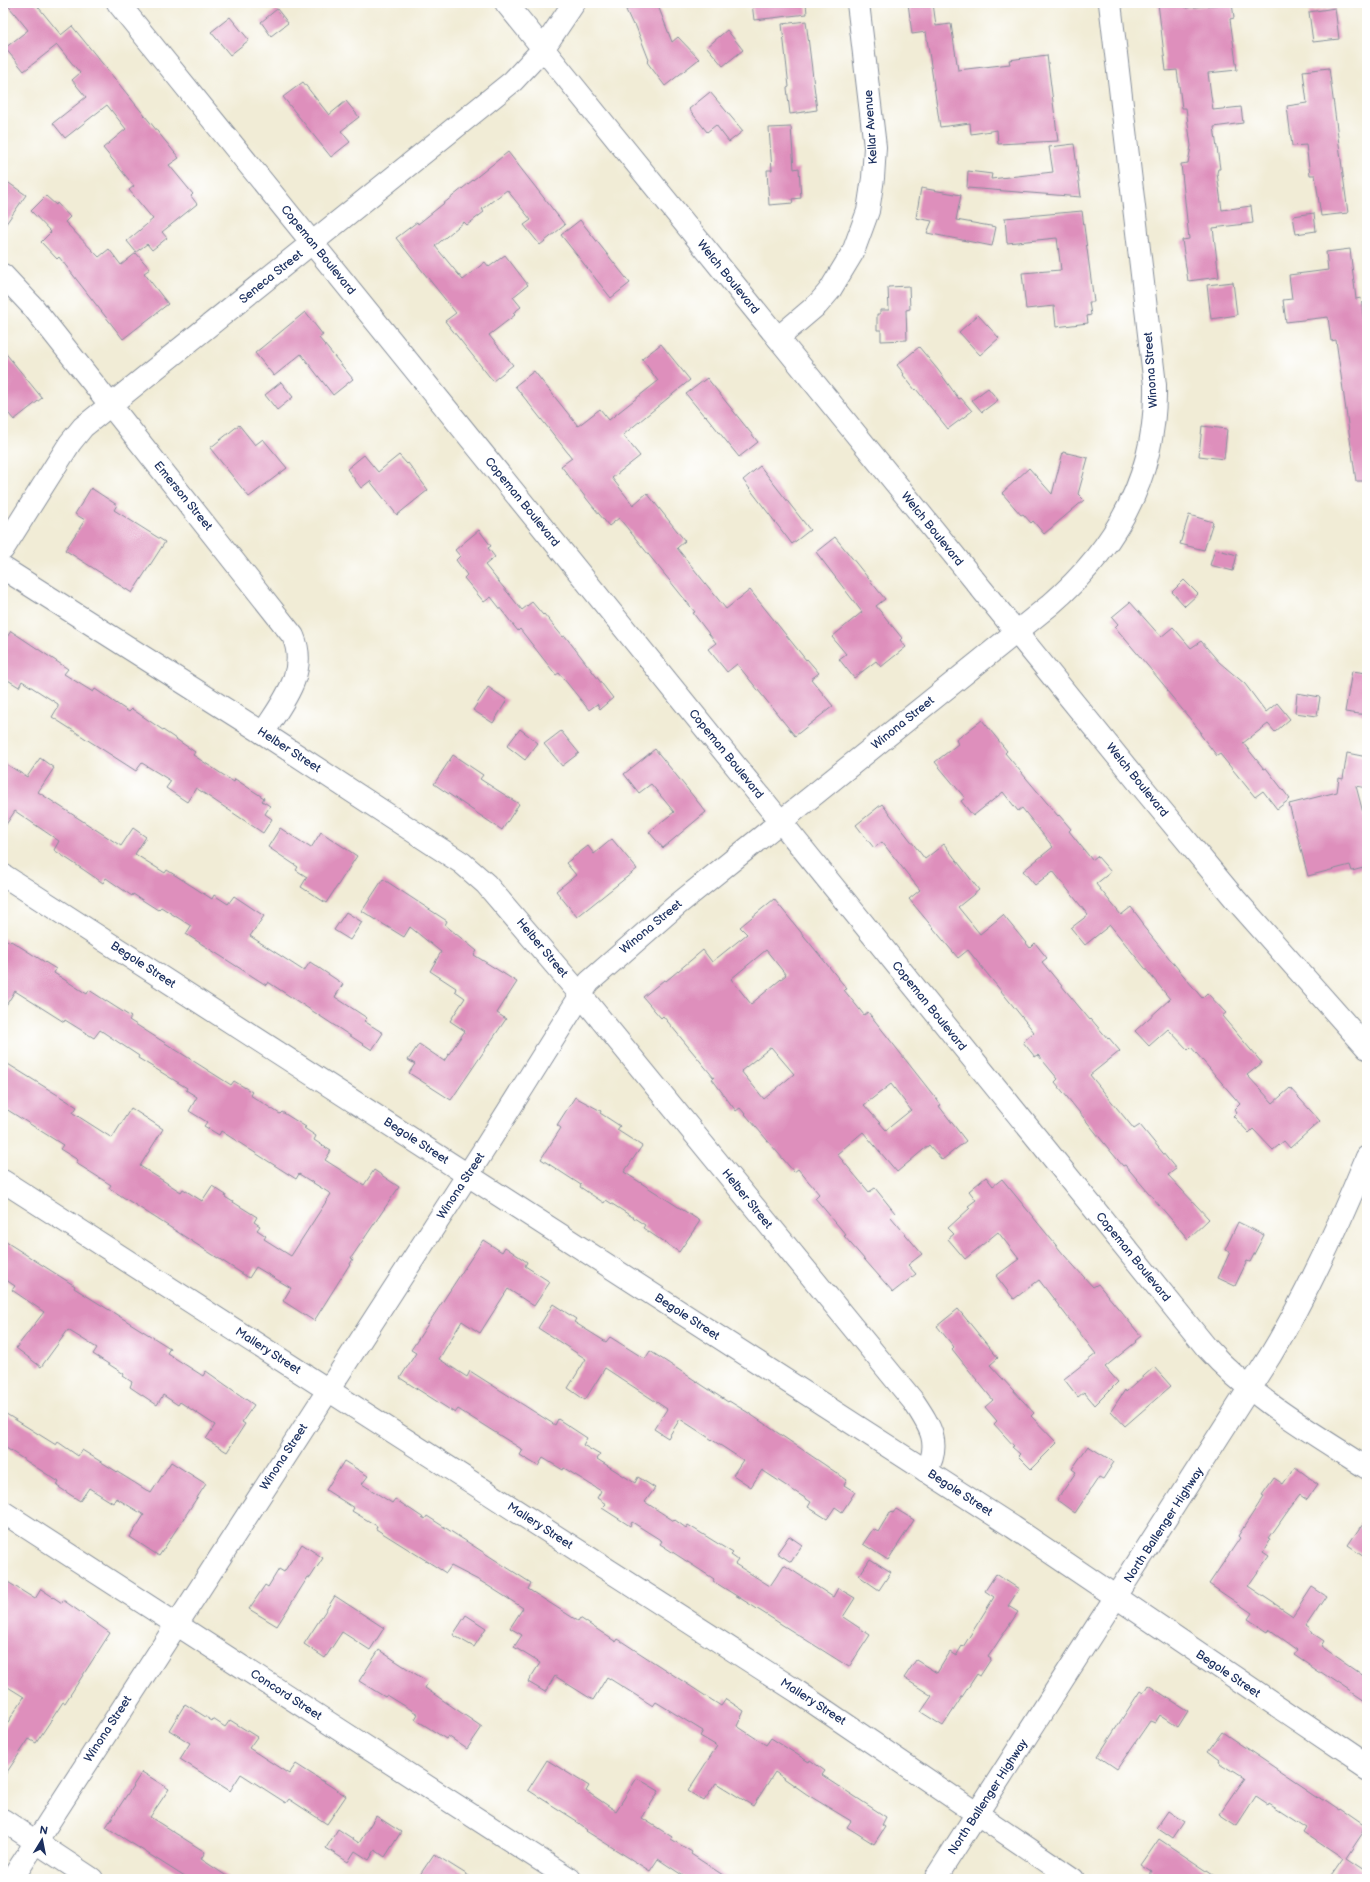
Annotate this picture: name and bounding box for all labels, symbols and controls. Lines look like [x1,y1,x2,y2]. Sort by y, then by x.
street label: Kellar Avenue [861,89,881,165]
street label: Copeman Boulevard [277,202,359,298]
street label: Welch Boulevard [694,237,762,317]
street label: Seneca Street [236,247,306,307]
street label: Winona Street [1141,331,1161,409]
street label: Copeman Boulevard [481,454,563,550]
street label: Emerson Street [150,458,216,534]
street label: Welch Boulevard [898,489,966,569]
street label: Winona Street [869,693,938,753]
street label: Copeman Boulevard [685,706,767,802]
street label: Helber Street [254,724,324,776]
street label: Welch Boulevard [1103,740,1171,820]
street label: Winona Street [617,897,685,957]
street label: Helber Street [513,915,571,981]
street label: Begole Street [108,938,179,992]
street label: Copeman Boulevard [888,958,970,1054]
street label: Begole Street [381,1114,452,1168]
street label: Winona Street [434,1150,488,1222]
street label: Helber Street [718,1166,776,1232]
street label: Copeman Boulevard [1092,1209,1174,1305]
street label: Begole Street [652,1290,723,1344]
street label: Mallery Street [232,1324,304,1378]
street label: Winona Street [257,1421,311,1493]
street label: North Ballenger Highway [1121,1464,1207,1586]
street label: Begole Street [925,1466,996,1520]
street label: Mallery Street [504,1499,576,1553]
street label: Begole Street [1193,1647,1263,1701]
street label: Concord Street [247,1666,325,1724]
street label: Mallery Street [777,1675,849,1729]
street label: Winona Street [81,1693,135,1765]
street label: North Ballenger Highway [945,1736,1031,1858]
north arrow [22,1820,62,1860]
text: N [38,1824,49,1838]

